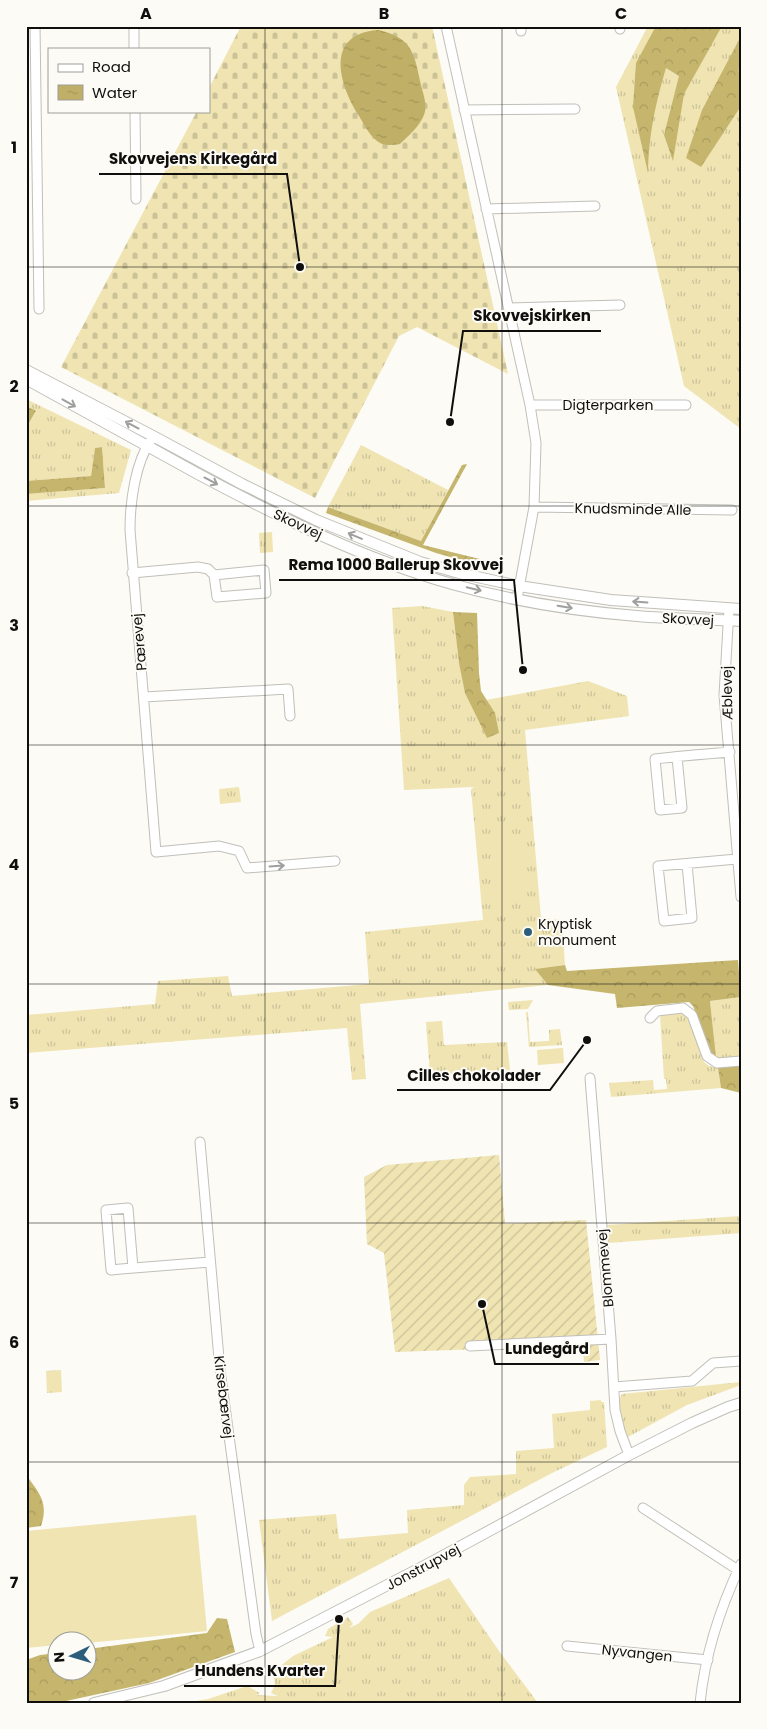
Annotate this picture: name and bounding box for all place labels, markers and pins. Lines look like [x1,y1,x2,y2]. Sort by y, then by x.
callout: Skovvejens Kirkegård [99,144,287,174]
callout: Skovvejskirken [463,301,601,331]
callout: Rema 1000 Ballerup Skovvej [279,550,514,580]
place label: Kryptisk monument [538,914,616,950]
marker: Kryptisk monument [522,926,534,938]
callout: Cilles chokolader [397,1060,550,1090]
callout: Lundegård [495,1334,599,1364]
callout: Hundens Kvarter [184,1656,335,1686]

